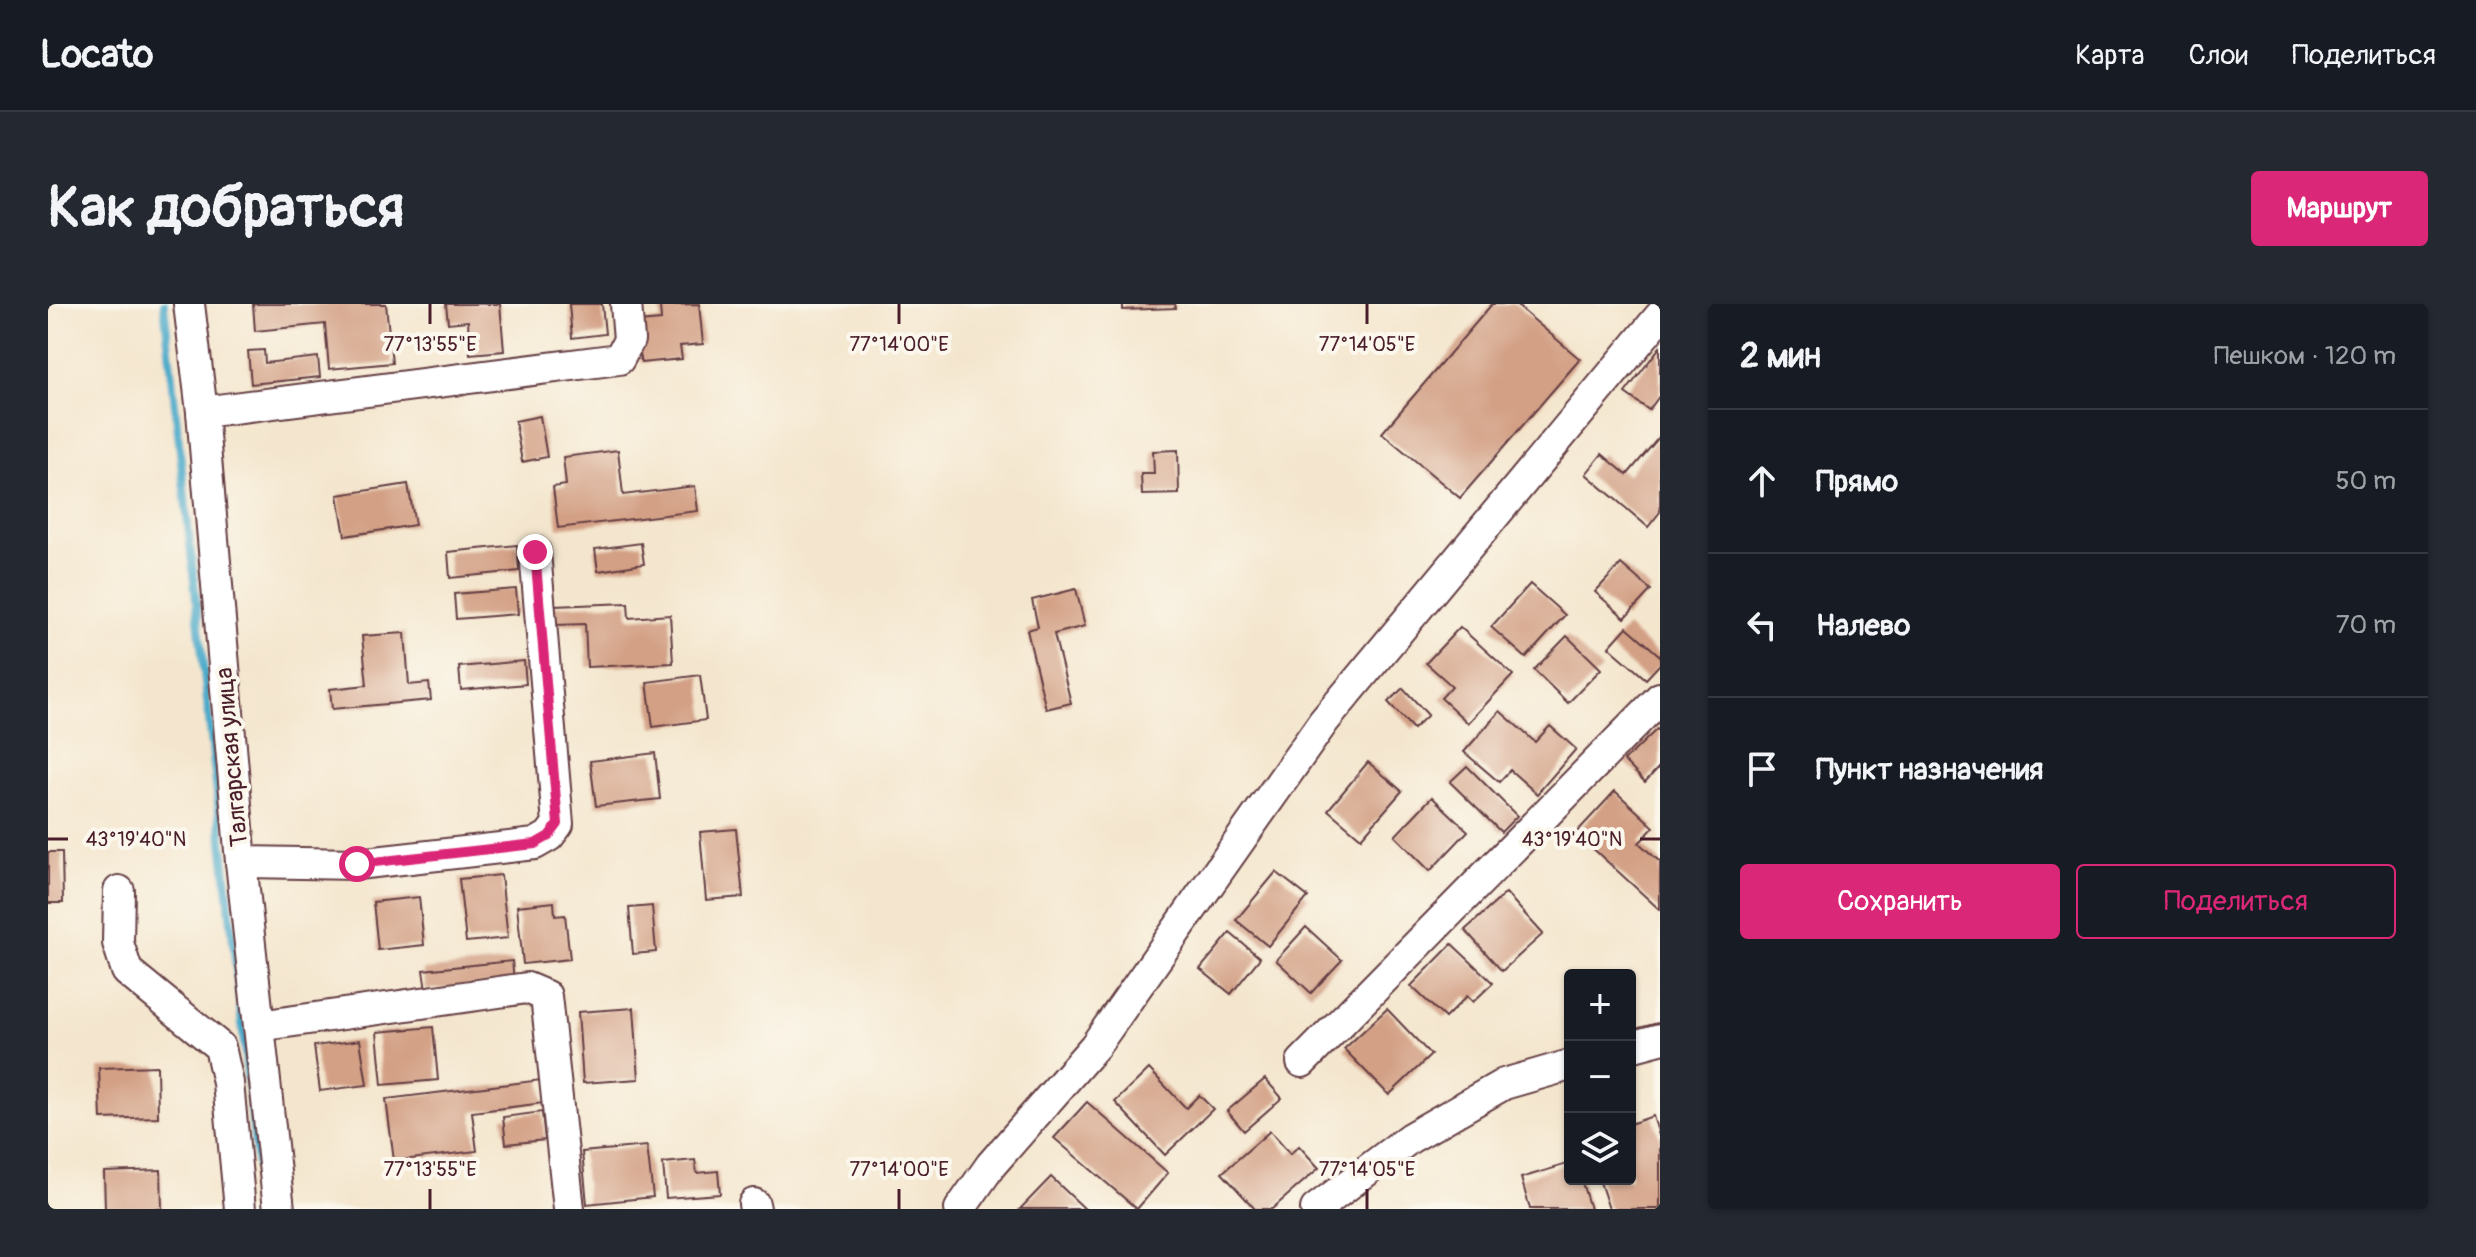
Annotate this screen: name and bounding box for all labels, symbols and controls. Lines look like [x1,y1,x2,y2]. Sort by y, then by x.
text: Locato [40,31,153,79]
text: Карта [2075,38,2145,73]
text: Слои [2189,38,2248,73]
text: Поделиться [2292,38,2436,73]
button: Маршрут [2251,171,2428,246]
text: Как добраться [48,174,404,243]
text: 77°13'55"E [383,332,477,357]
text: 77°14'00"E [849,332,949,357]
text: 77°14'05"E [1319,332,1415,357]
text: 2 мин [1740,335,1821,378]
text: Пешком · 120 m [2214,340,2396,372]
icon: ahead [1740,459,1784,503]
text: Прямо [1816,463,1898,500]
text: 50 m [2335,465,2396,497]
route end [517,534,553,570]
icon: left [1740,603,1784,647]
text: Налево [1816,607,1910,644]
text: 70 m [2336,609,2396,641]
street label: Талгарская улица [210,666,254,848]
icon: arrive [1740,747,1784,791]
text: Пункт назначения [1816,751,2043,788]
text: 43°19'40"N [86,827,186,852]
text: 43°19'40"N [1522,827,1622,852]
route start [339,846,375,882]
button: Сохранить [1740,864,2060,939]
button: Поделиться [2076,864,2396,939]
map controls [1564,969,1636,1185]
button: + [1564,969,1636,1041]
button: − [1564,1041,1636,1113]
button: layers [1564,1113,1636,1185]
text: 77°13'55"E [383,1157,477,1182]
text: 77°14'00"E [849,1157,949,1182]
text: 77°14'05"E [1319,1157,1415,1182]

